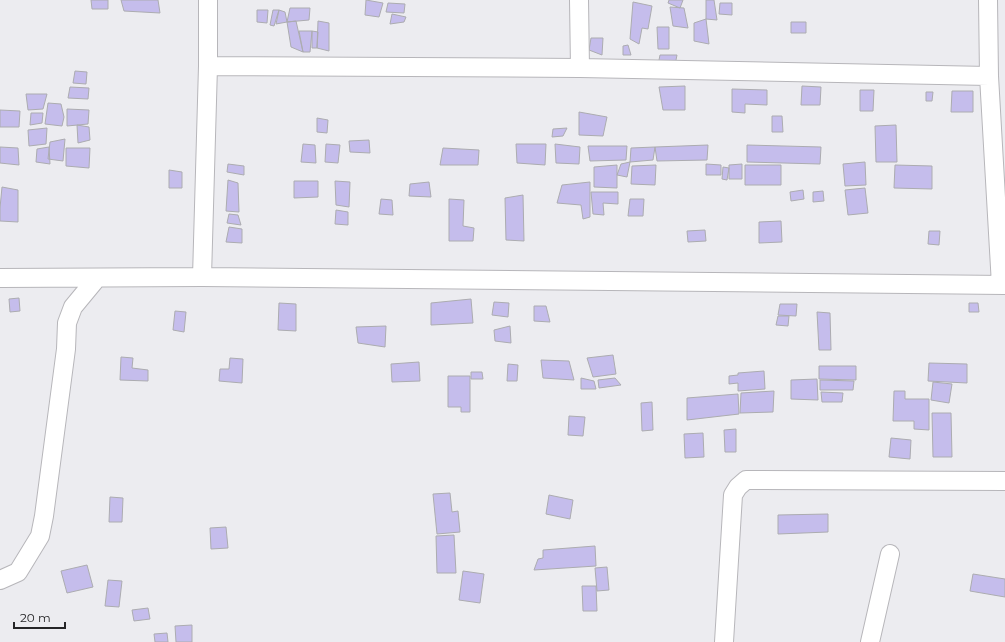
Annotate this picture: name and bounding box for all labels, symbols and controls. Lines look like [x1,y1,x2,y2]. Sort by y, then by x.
scale bar [14,604,65,630]
text: 20 m [20,610,51,625]

